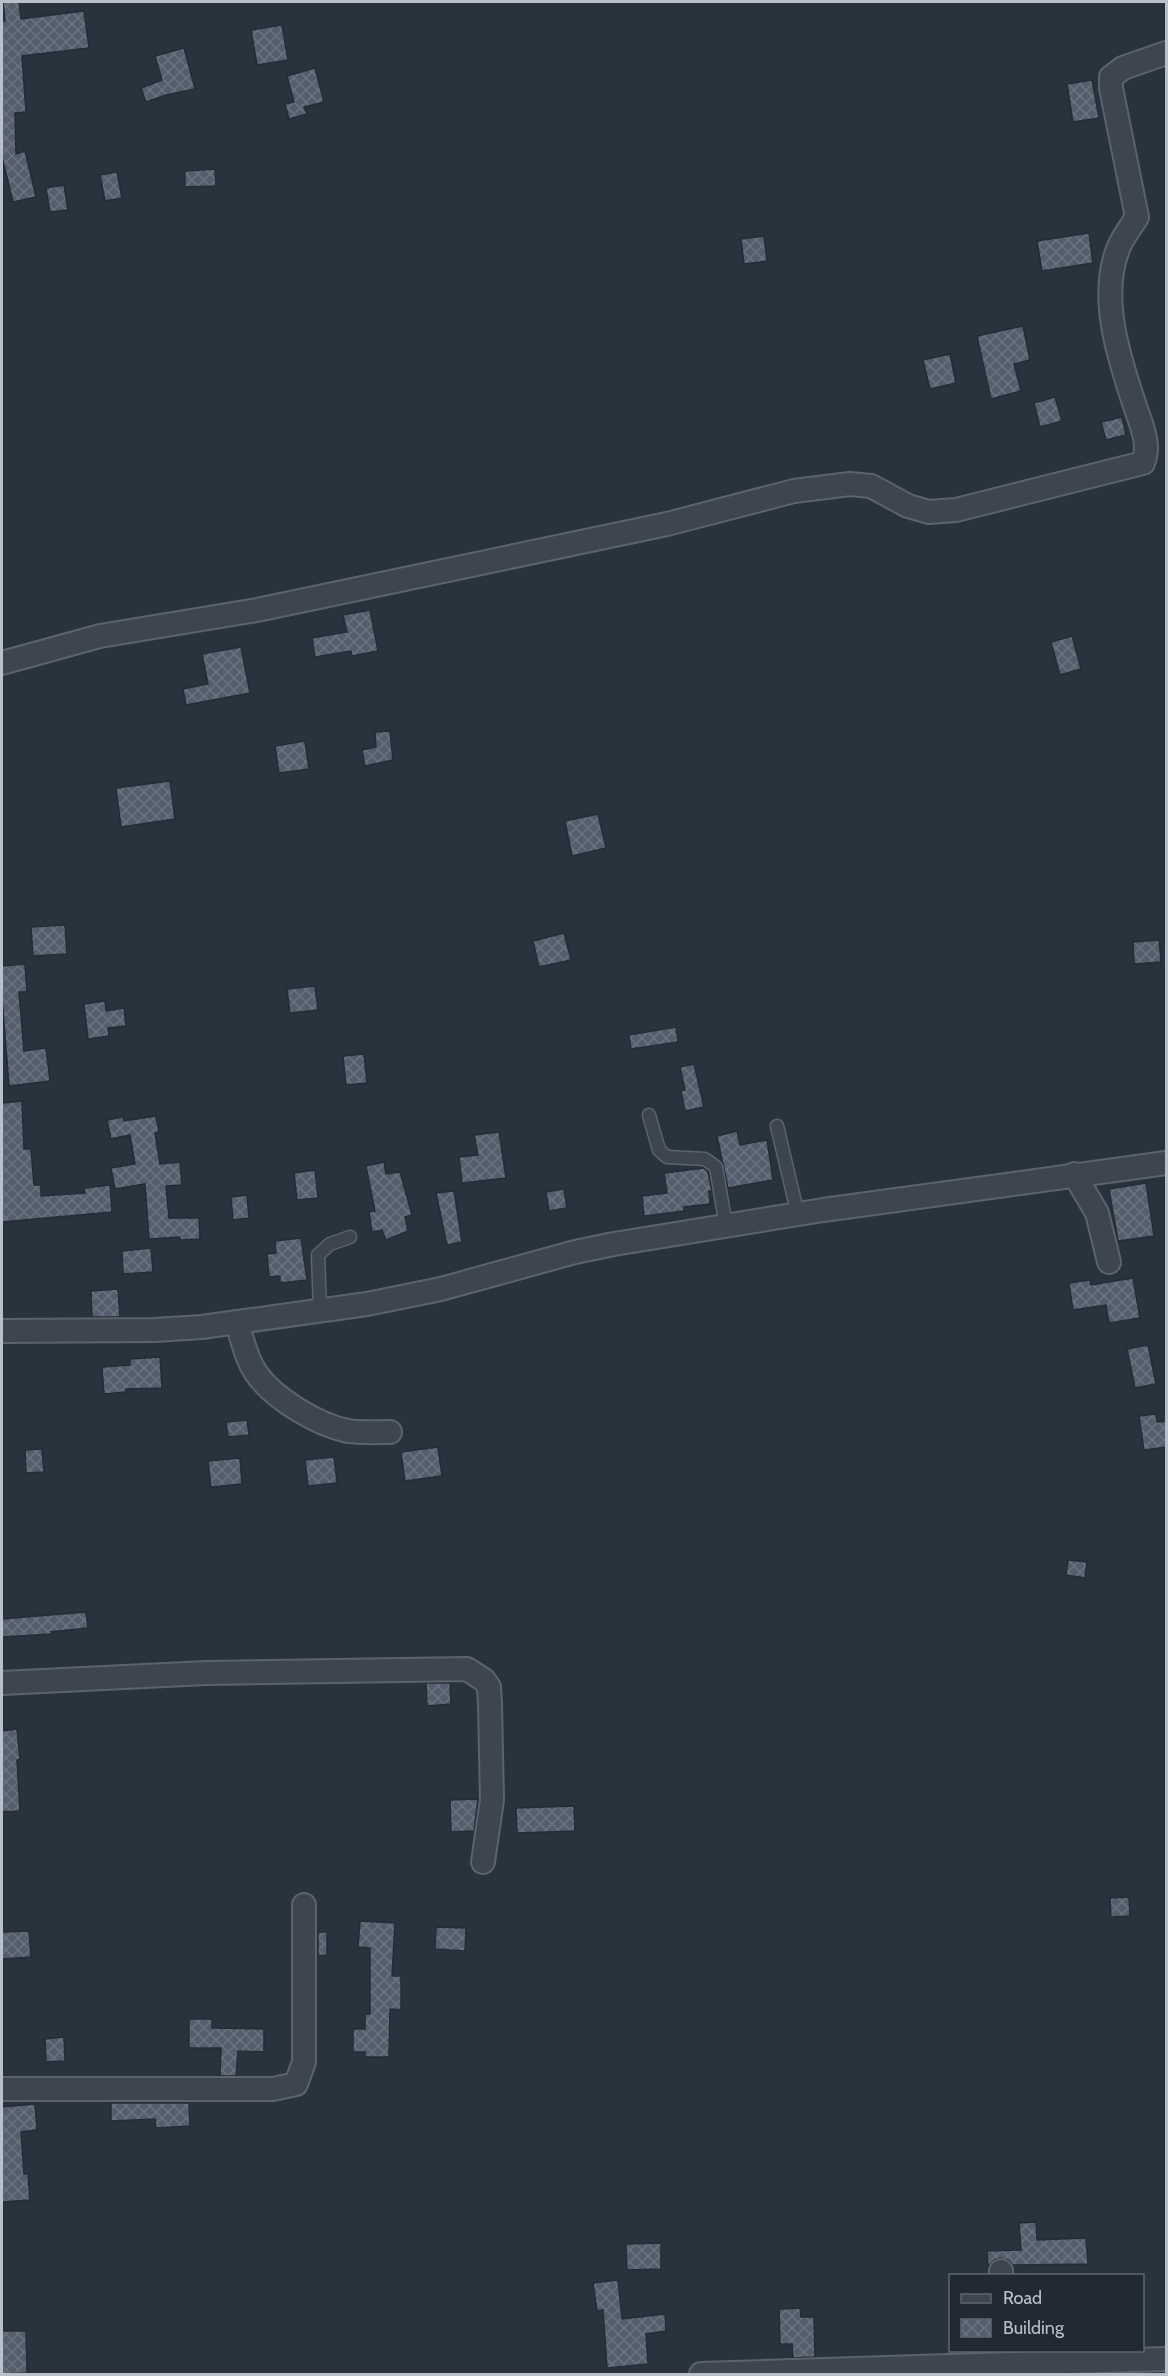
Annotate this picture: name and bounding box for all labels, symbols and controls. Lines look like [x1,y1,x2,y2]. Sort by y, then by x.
legend [949,2274,1144,2352]
text: Road [1003,2287,1042,2309]
text: Building [1003,2317,1065,2339]

